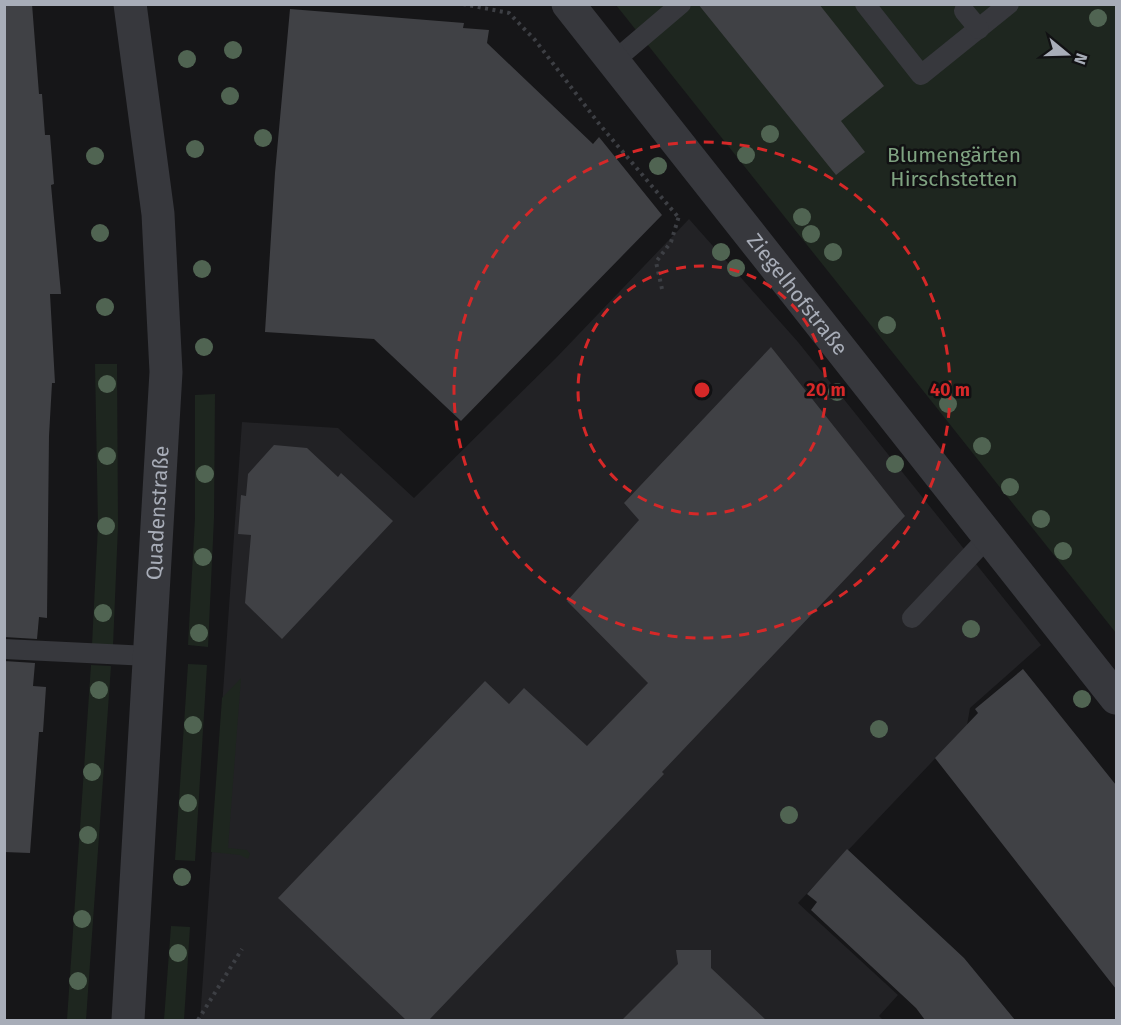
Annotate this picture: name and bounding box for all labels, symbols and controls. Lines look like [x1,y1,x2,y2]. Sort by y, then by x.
north arrow [1037,24,1097,84]
text: N [1070,51,1091,67]
park label: Blumengärten Hirschstetten [887,142,1021,192]
street label: Ziegelhofstraße [741,228,853,361]
text: 20 m [806,379,846,401]
text: 40 m [930,379,970,401]
centre of rings [692,380,712,400]
street label: Quadenstraße [141,445,175,581]

